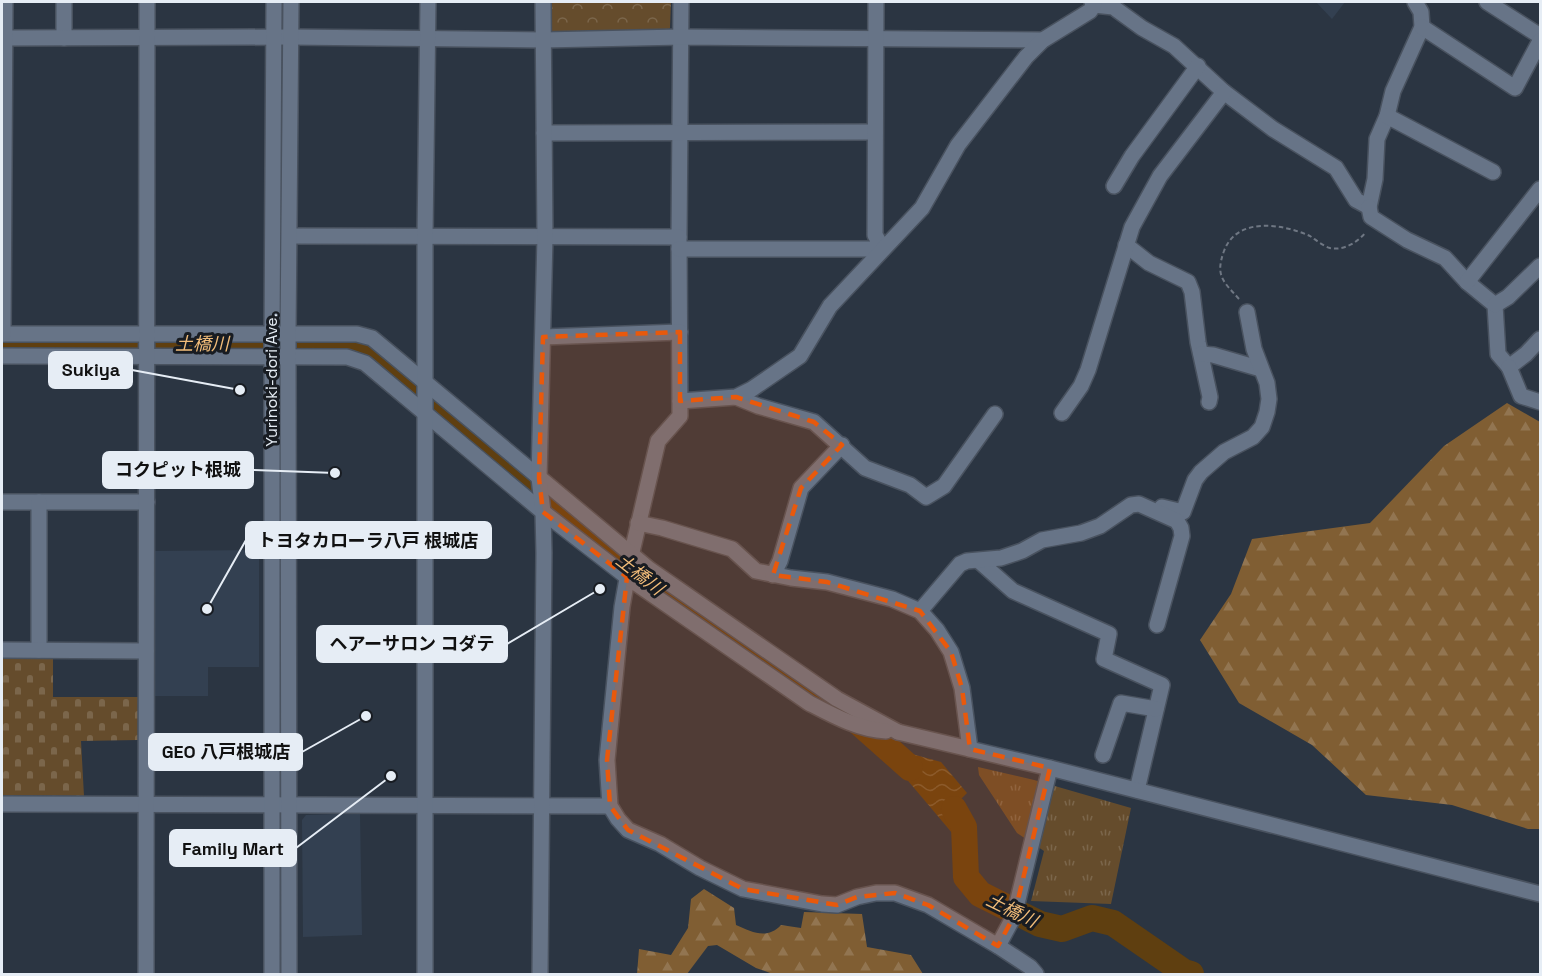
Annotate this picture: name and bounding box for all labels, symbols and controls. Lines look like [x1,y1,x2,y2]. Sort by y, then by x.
street label: Yurinoki-dori Ave. [261,313,282,447]
water label: 土橋川 [175,332,231,355]
callout: Sukiya [49,352,132,388]
text: Sukiya [62,358,121,381]
callout: コクピット根城 [103,452,253,488]
text: コクピット根城 [115,458,241,481]
callout: トヨタカローラ八戸 根城店 [246,522,491,558]
text: トヨタカローラ八戸 根城店 [258,529,478,552]
water label: 土橋川 [612,548,670,601]
callout: ヘアーサロン コダテ [317,626,507,662]
text: ヘアーサロン コダテ [329,632,495,655]
callout: GEO 八戸根城店 [149,734,302,770]
text: GEO 八戸根城店 [162,740,290,763]
callout: Family Mart [170,830,296,866]
text: Family Mart [182,837,284,860]
water label: 土橋川 [983,888,1043,933]

